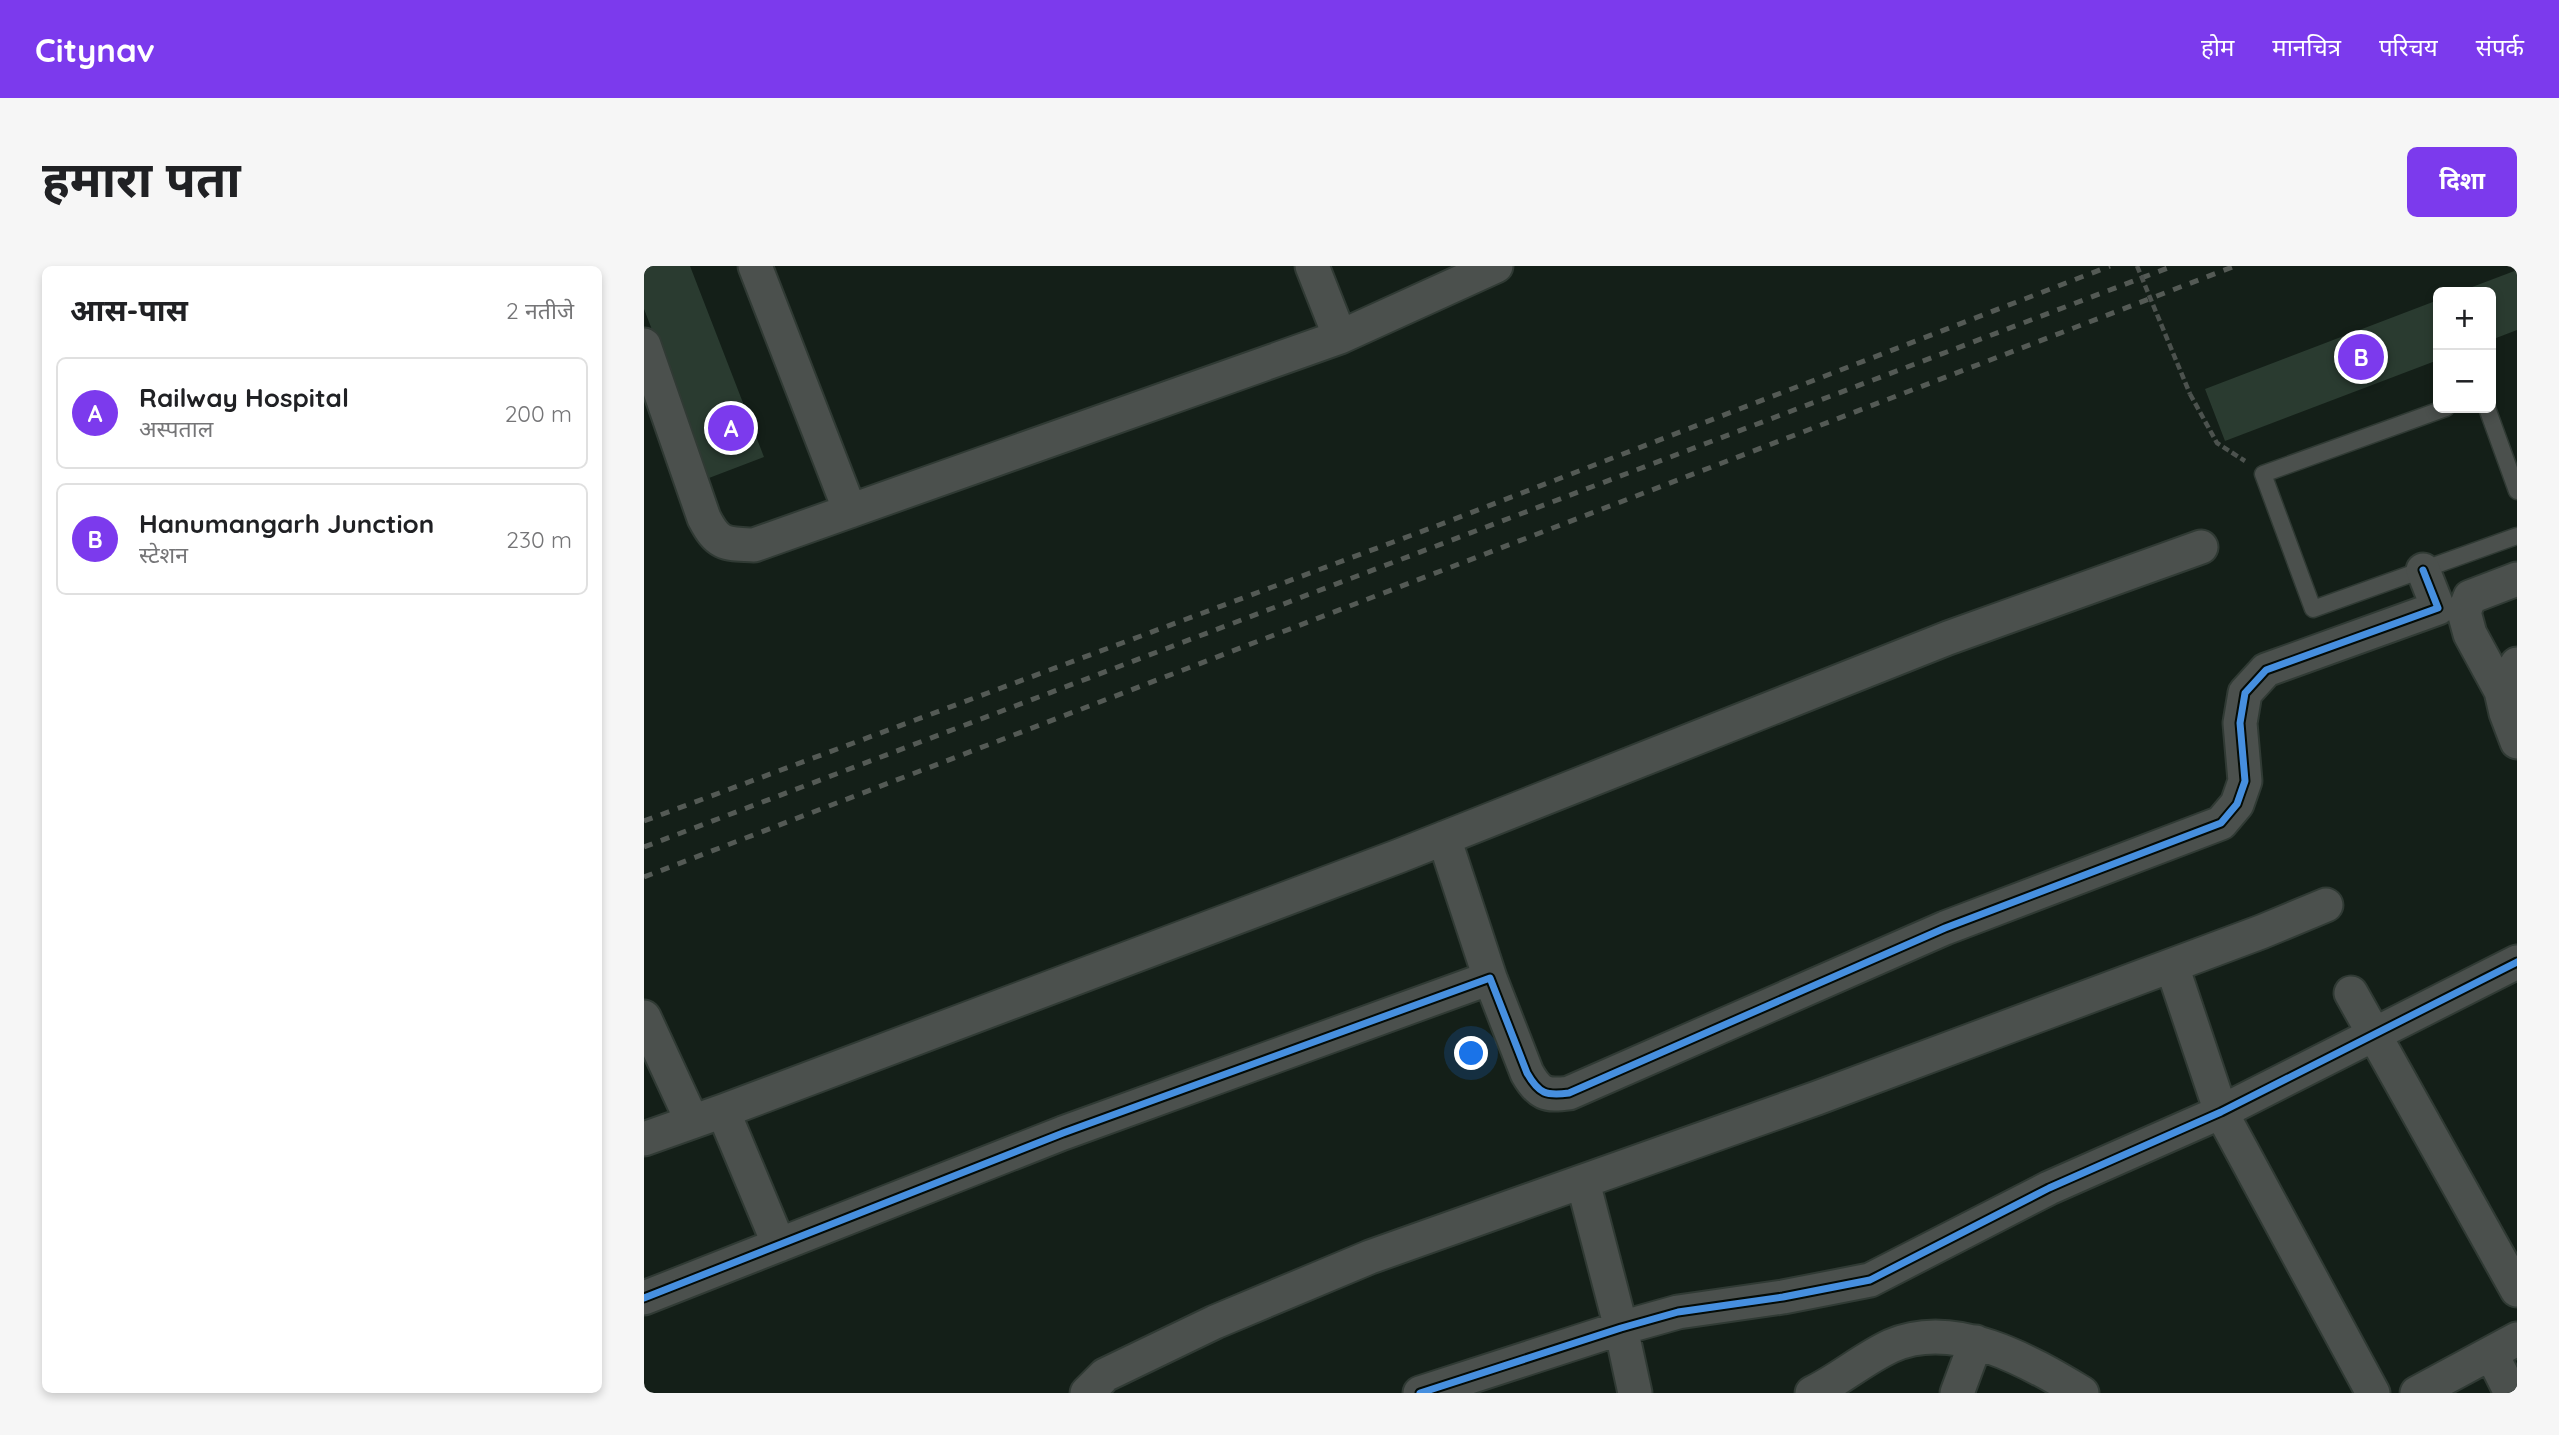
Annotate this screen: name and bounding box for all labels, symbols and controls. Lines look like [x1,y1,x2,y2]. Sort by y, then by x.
text: Citynav [35,29,155,70]
text: होम [2201,32,2234,62]
text: मानचित्र [2272,32,2341,62]
text: परिचय [2379,32,2438,62]
text: संपर्क [2476,32,2524,62]
button: दिशा [2407,147,2517,217]
text: हमारा पता [42,148,241,209]
map controls [2433,287,2496,413]
button: + [2433,287,2496,350]
text: आस-पास [70,291,188,329]
text: 2 नतीजे [506,296,574,325]
pin: B [2338,331,2384,383]
button: − [2433,350,2496,413]
text: Railway Hospital [139,381,349,414]
text: A [88,399,102,428]
text: 200 m [505,399,572,428]
pin: A [708,402,754,454]
text: अस्पताल [139,414,213,443]
text: Hanumangarh Junction [139,507,434,540]
text: B [87,525,103,554]
text: 230 m [506,525,572,554]
text: स्टेशन [139,540,188,569]
your location [1454,1036,1488,1070]

